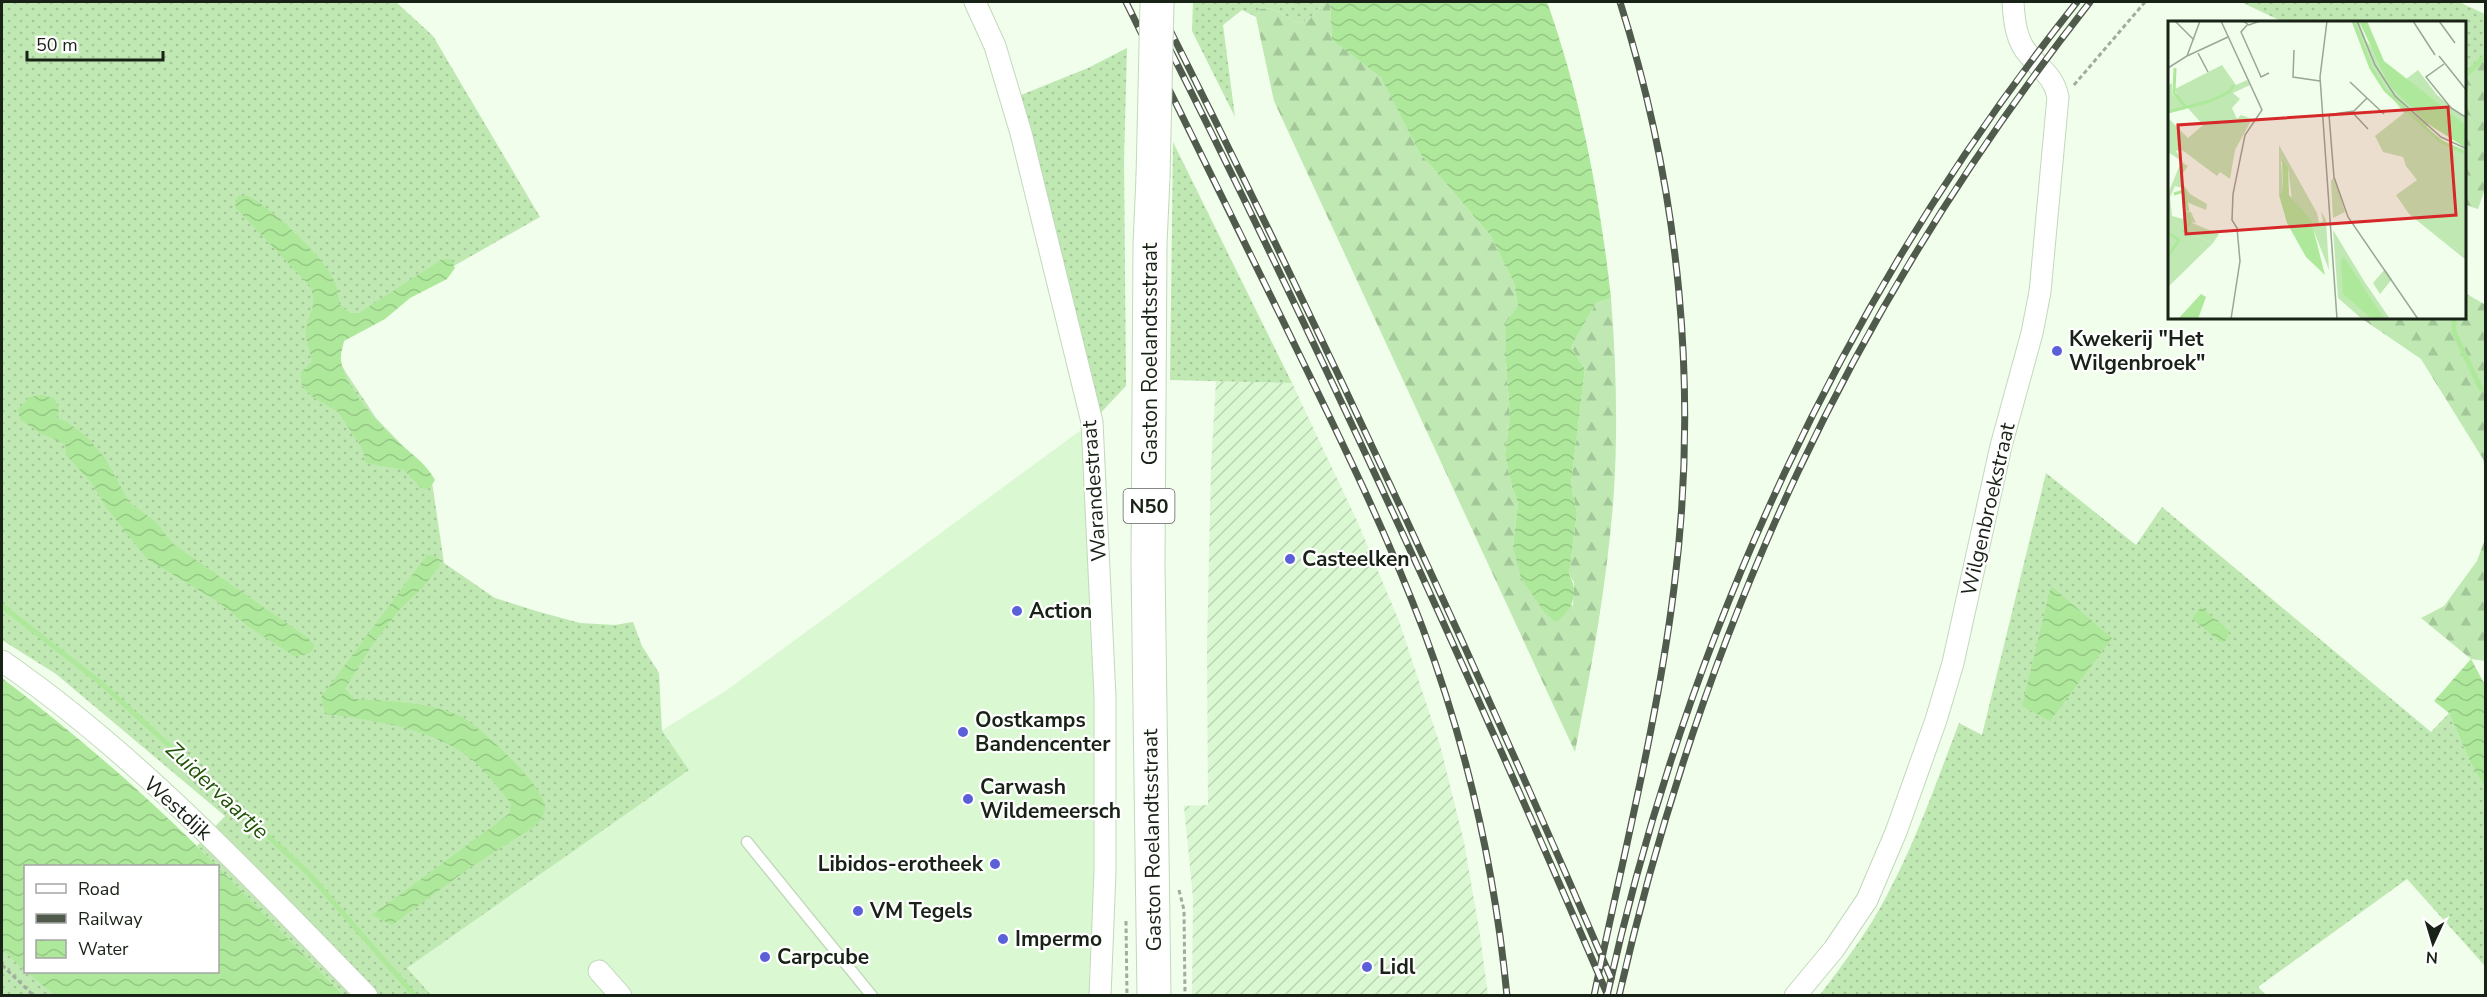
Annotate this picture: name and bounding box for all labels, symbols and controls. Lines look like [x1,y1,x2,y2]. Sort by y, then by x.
inset map [2168,21,2466,320]
scale bar [27,24,164,62]
text: 50 m [36,33,78,57]
street label: Gaston Roelandtsstraat [1136,242,1164,465]
place label: Kwekerij "Het Wilgenbroek" [2069,325,2205,377]
marker: Kwekerij "Het Wilgenbroek" [2050,344,2064,358]
street label: Warandestraat [1075,419,1113,562]
street label: Wilgenbroekstraat [1954,419,2022,598]
road number: N50 [1124,489,1174,523]
place label: Casteelken [1302,545,1410,573]
marker: Casteelken [1283,552,1297,566]
place label: Action [1029,597,1092,625]
marker: Action [1010,604,1024,618]
place label: Oostkamps Bandencenter [975,706,1111,758]
marker: Oostkamps Bandencenter [956,725,970,739]
street label: Gaston Roelandtsstraat [1136,728,1168,952]
water label: Zuidervaartje [159,735,276,846]
street label: Westdijk [138,770,219,846]
place label: Carwash Wildemeersch [980,773,1121,825]
marker: Carwash Wildemeersch [961,792,975,806]
place label: Libidos-erotheek [818,850,984,878]
marker: Libidos-erotheek [988,857,1002,871]
legend [24,865,219,973]
text: Road [78,877,120,901]
place label: VM Tegels [869,897,973,925]
marker: VM Tegels [851,904,865,918]
text: Railway [78,907,143,931]
north arrow [2403,913,2463,973]
place label: Impermo [1015,925,1102,953]
marker: Impermo [996,932,1010,946]
text: Water [78,937,129,961]
place label: Carpcube [777,943,869,971]
text: N [2425,946,2439,968]
marker: Carpcube [758,950,772,964]
place label: Lidl [1379,953,1416,981]
marker: Lidl [1360,960,1374,974]

